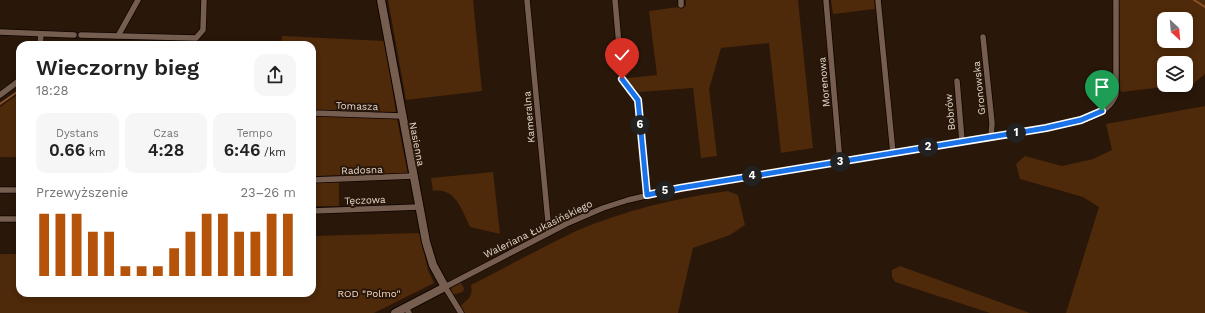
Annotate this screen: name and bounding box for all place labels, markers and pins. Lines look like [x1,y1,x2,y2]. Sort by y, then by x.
pin [605,38,639,79]
pin [1085,70,1119,111]
pin: 6 [630,115,650,135]
pin: 1 [1006,123,1026,143]
pin: 2 [918,137,938,157]
pin: 3 [830,152,850,172]
pin: 4 [742,166,762,186]
pin: 5 [655,181,675,201]

